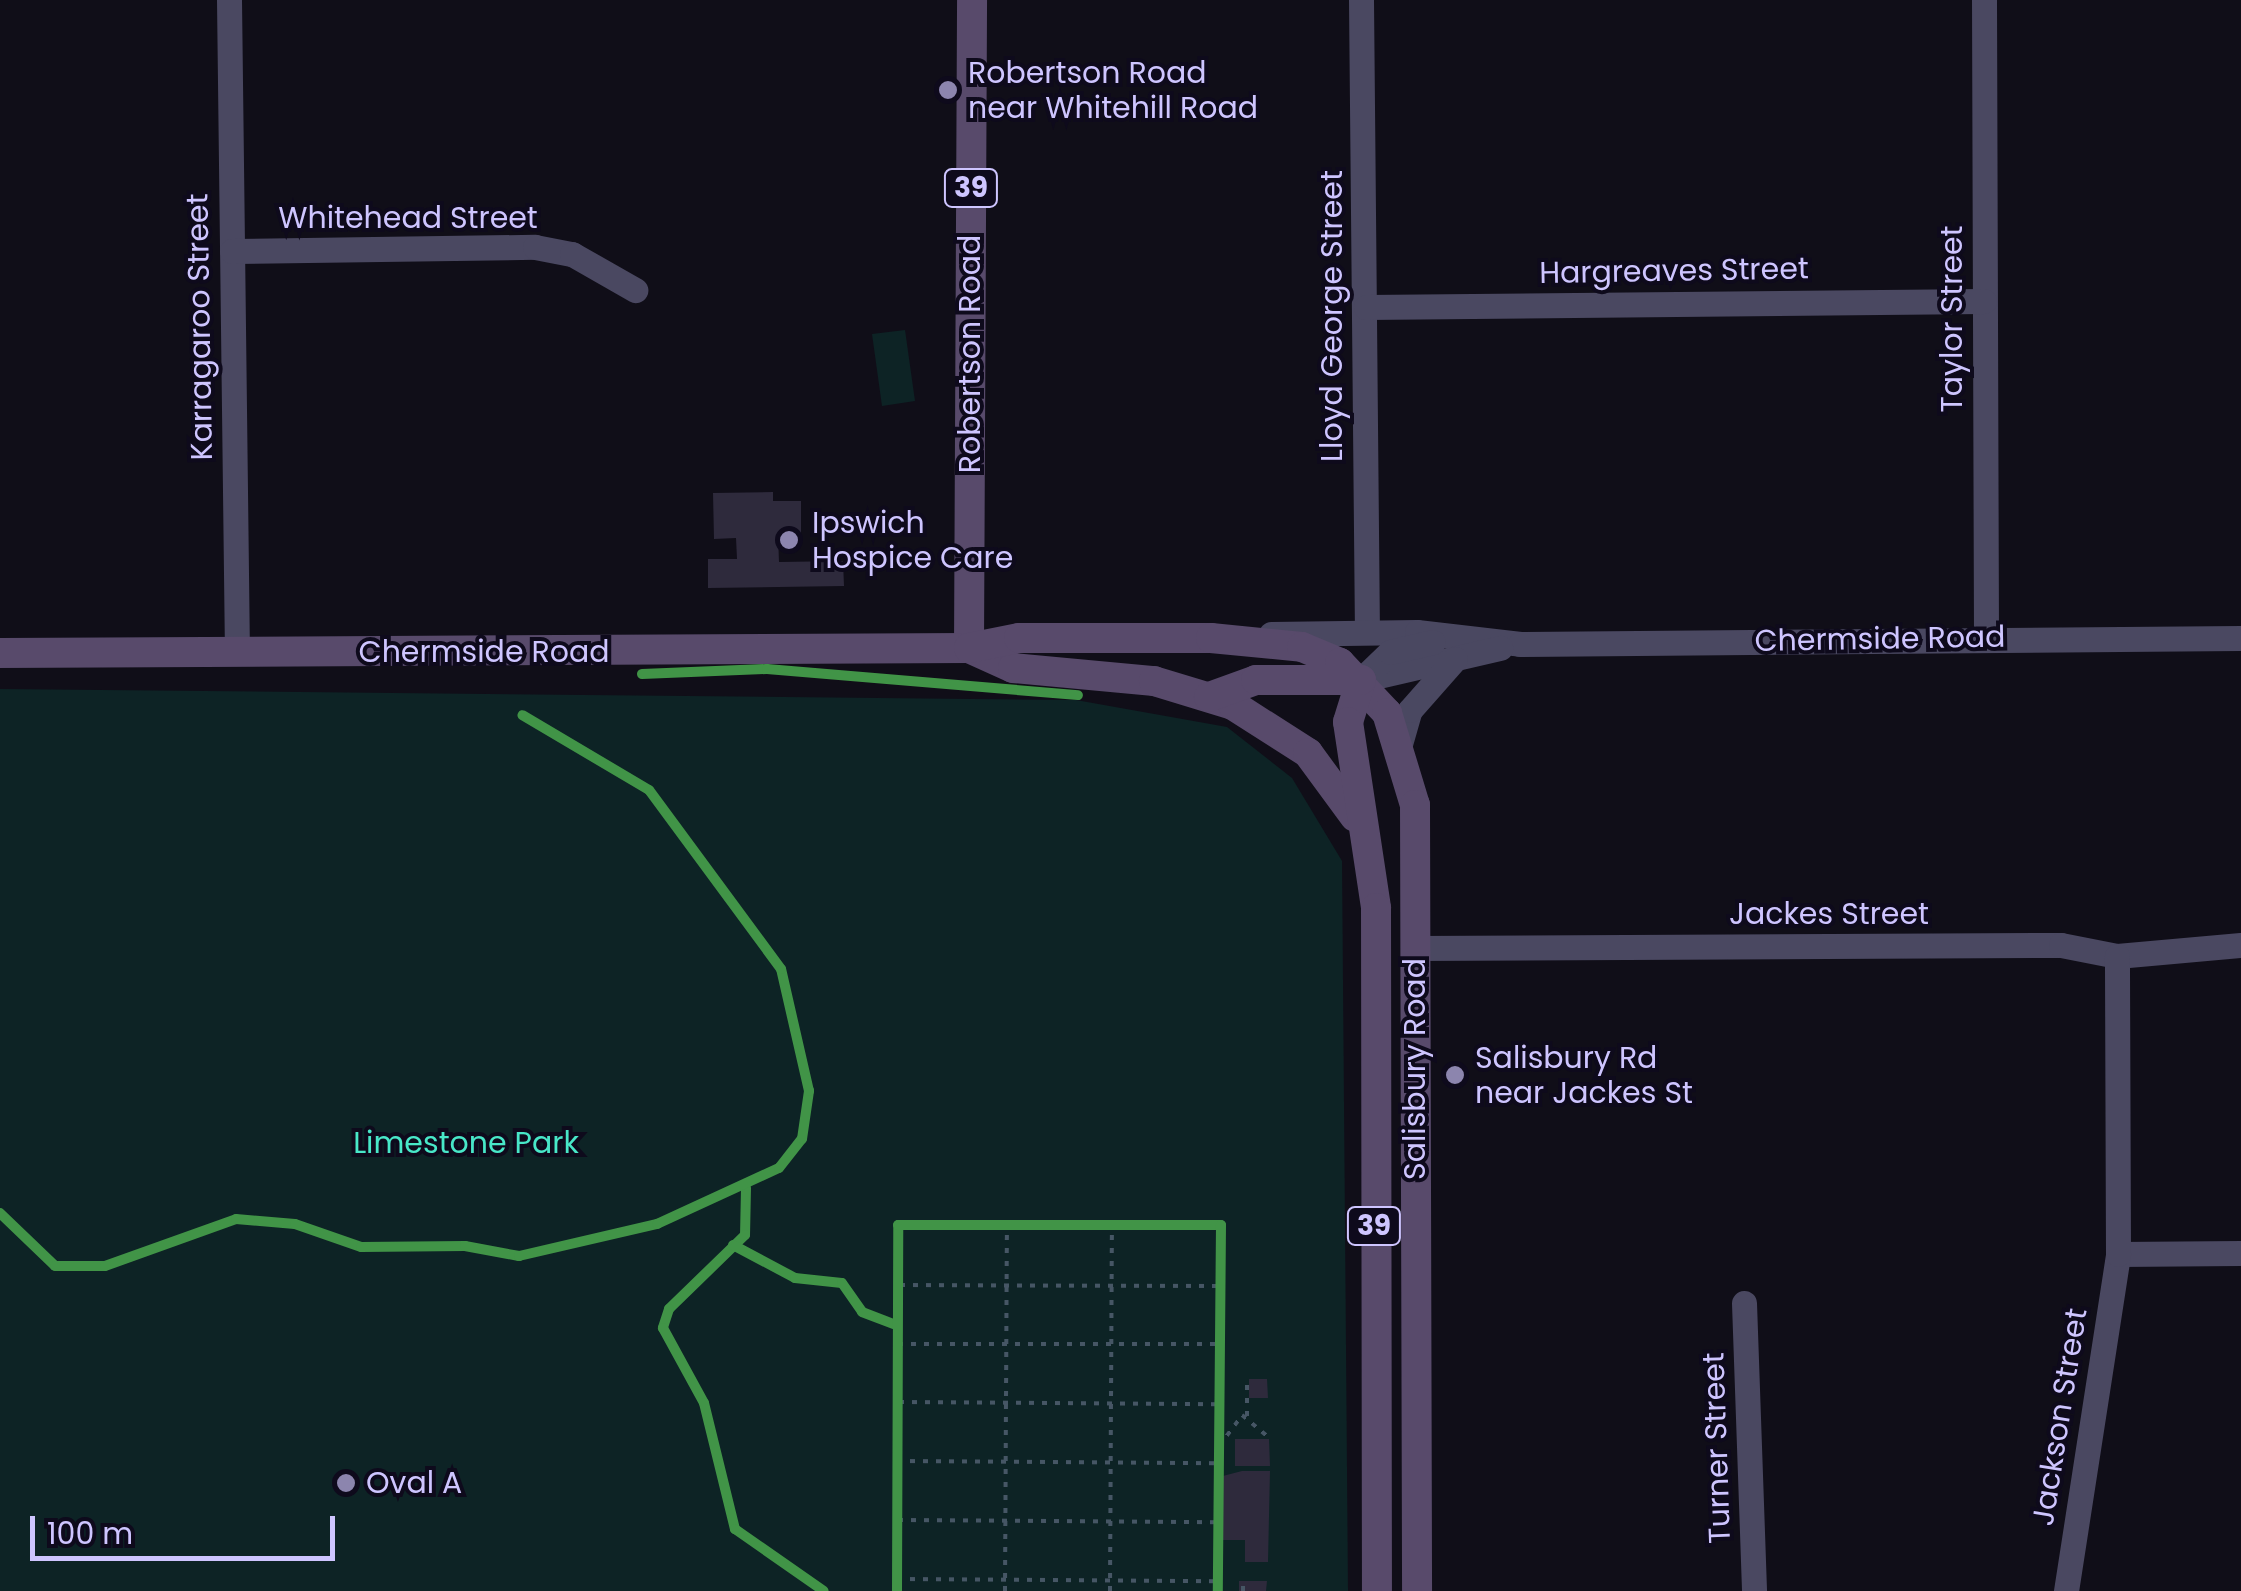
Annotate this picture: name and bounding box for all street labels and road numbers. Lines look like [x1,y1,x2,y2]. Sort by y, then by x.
road number: 39 [944,165,998,211]
street label: Lloyd George Street [1314,170,1350,462]
street label: Karragaroo Street [180,193,220,461]
street label: Whitehead Street [278,200,538,236]
street label: Taylor Street [1934,225,1970,413]
street label: Robertson Road [952,235,988,473]
street label: Hargreaves Street [1539,251,1809,291]
street label: Chermside Road [1754,619,2006,659]
street label: Chermside Road [359,634,609,670]
street label: Jackes Street [1729,896,1929,932]
street label: Salisbury Road [1397,958,1433,1180]
road number: 39 [1346,1203,1402,1249]
street label: Jackson Street [2025,1306,2095,1528]
street label: Turner Street [1696,1352,1738,1544]

